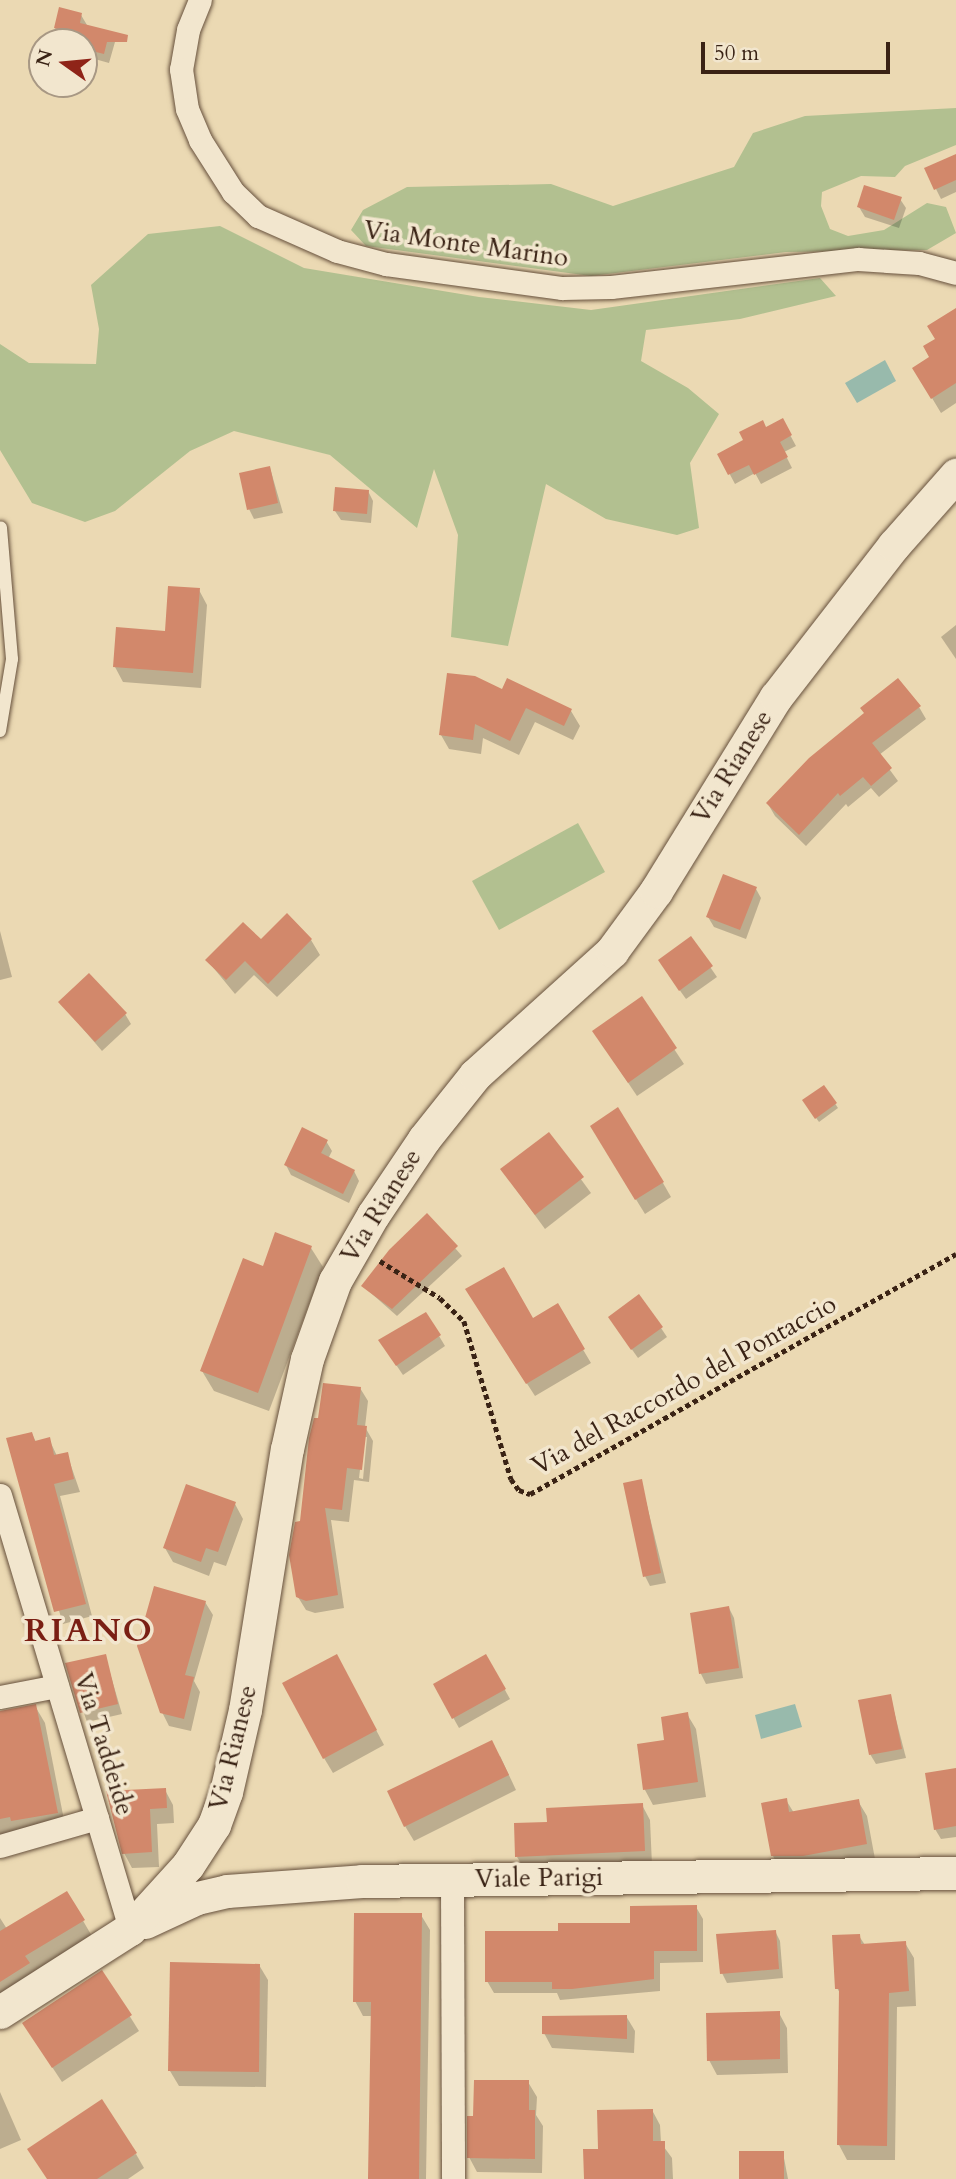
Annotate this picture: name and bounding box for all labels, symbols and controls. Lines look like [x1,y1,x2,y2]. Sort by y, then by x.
north arrow [28,28,98,98]
scale bar [704,28,893,72]
text: 50 m [714,39,759,68]
text: N [30,47,59,69]
street label: Via Monte Marino [362,214,570,274]
street label: Via Rianese [685,704,779,830]
street label: Via Rianese [334,1143,428,1269]
street label: Via del Raccordo del Pontaccio [526,1288,842,1482]
district label: RIANO [25,1611,153,1651]
street label: Via Taddeide [68,1669,140,1819]
street label: Via Rianese [202,1682,264,1814]
street label: Viale Parigi [475,1861,603,1895]

